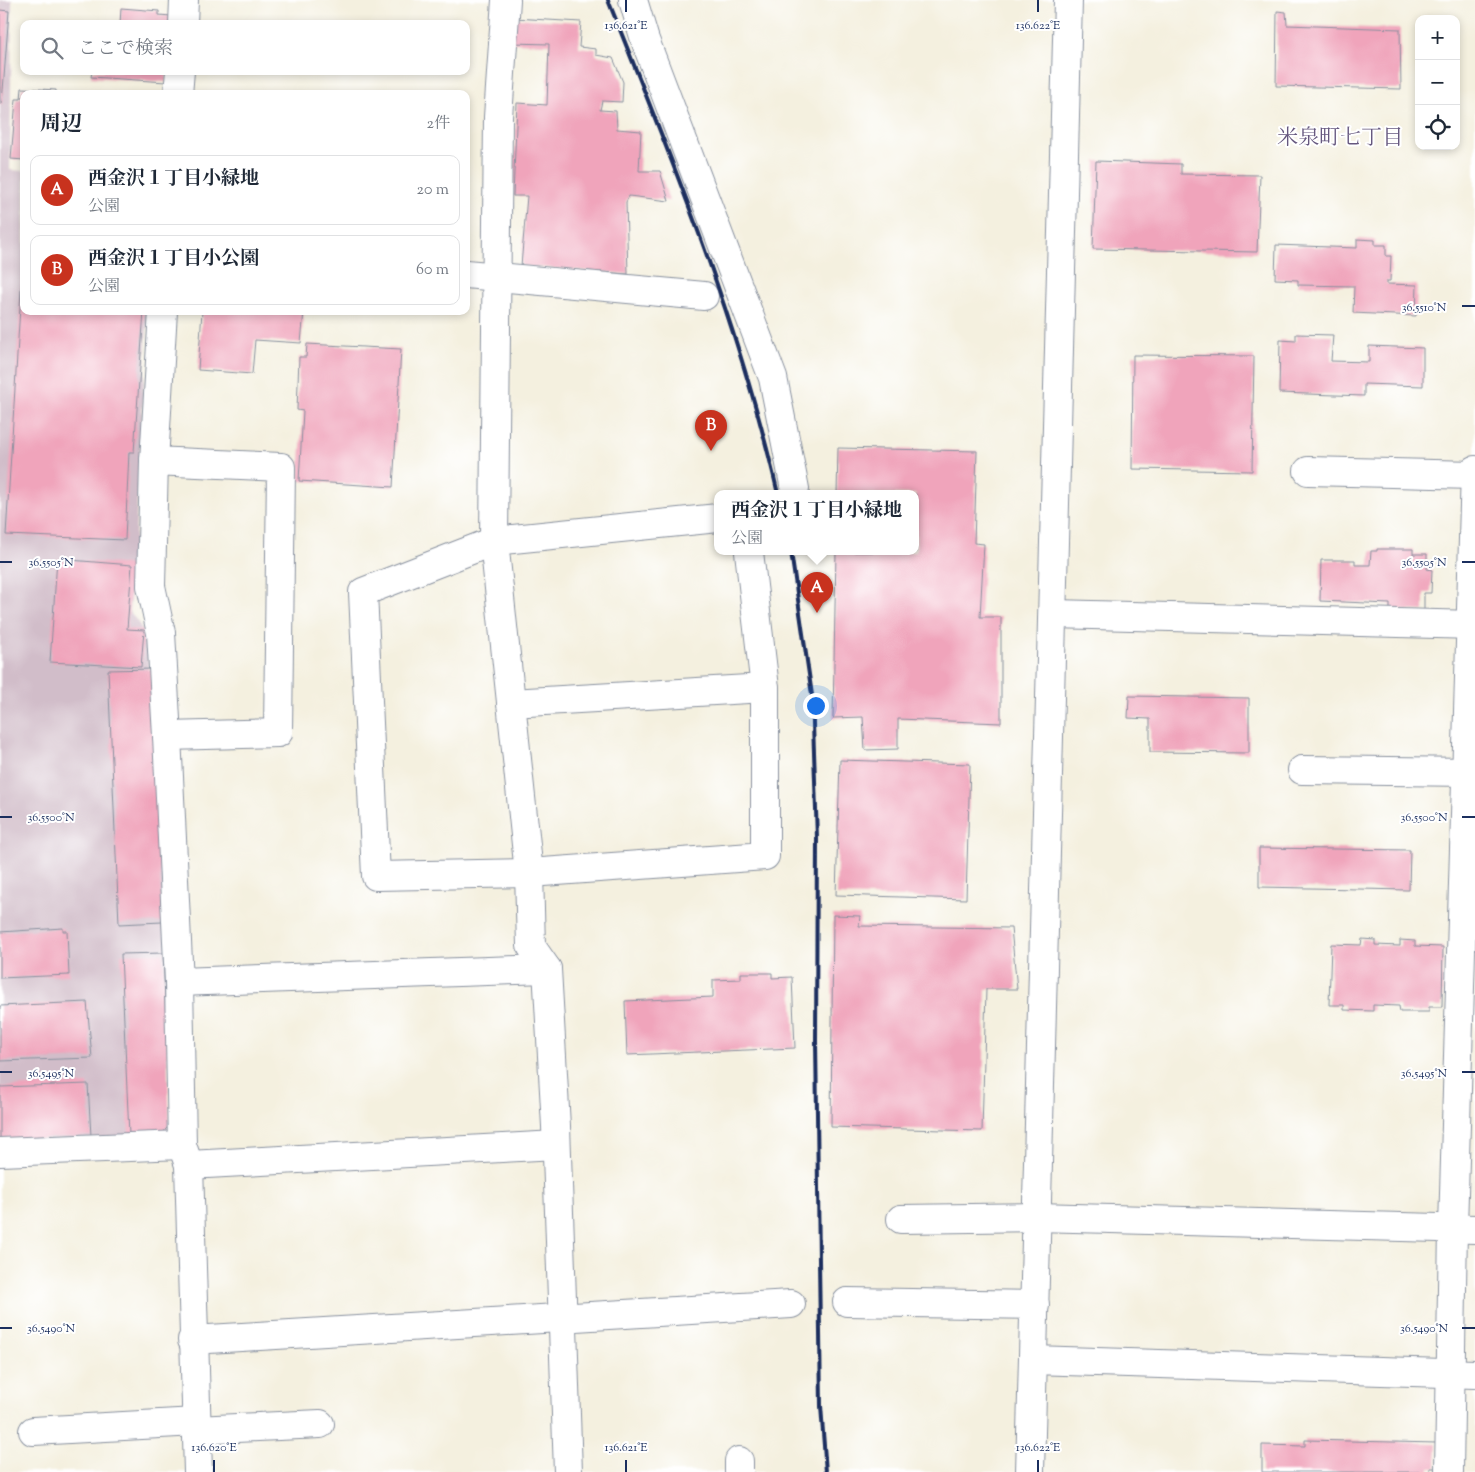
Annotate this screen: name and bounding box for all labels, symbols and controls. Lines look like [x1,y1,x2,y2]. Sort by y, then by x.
map controls [1415,15,1460,150]
button: + [1415,15,1460,60]
text: 136.621°E [604,17,648,35]
text: 136.622°E [1016,17,1061,35]
search box [20,20,470,75]
icon: search [38,34,66,62]
text: ここで検索 [78,36,173,63]
button: − [1415,60,1460,105]
button: locate [1415,105,1460,150]
text: 周辺 [40,110,82,140]
text: 2件 [427,113,450,136]
district label: 米泉町七丁目 [1277,124,1403,154]
text: 西金沢１丁目小緑地 [88,166,259,193]
text: A [51,179,64,202]
text: 20 m [416,179,449,202]
text: 公園 [88,196,120,219]
text: 西金沢１丁目小公園 [88,246,259,273]
text: B [52,259,62,282]
text: 60 m [416,259,449,282]
text: 公園 [88,276,120,299]
text: 36.5510°N [1402,299,1447,317]
pin: B [695,410,727,451]
popup [714,490,919,555]
text: 西金沢１丁目小緑地 [731,498,902,525]
text: 公園 [731,528,763,551]
text: 36.5505°N [29,554,74,572]
text: 36.5505°N [1402,554,1447,572]
pin: A [801,572,833,613]
your location [803,693,829,719]
text: 36.5500°N [28,809,75,827]
text: 36.5500°N [1401,809,1448,827]
text: 36.5495°N [28,1065,75,1083]
text: 36.5495°N [1401,1065,1448,1083]
text: 36.5490°N [27,1320,76,1338]
text: 36.5490°N [1400,1320,1449,1338]
text: 136.620°E [191,1439,237,1457]
text: 136.621°E [604,1439,648,1457]
text: 136.622°E [1016,1439,1061,1457]

